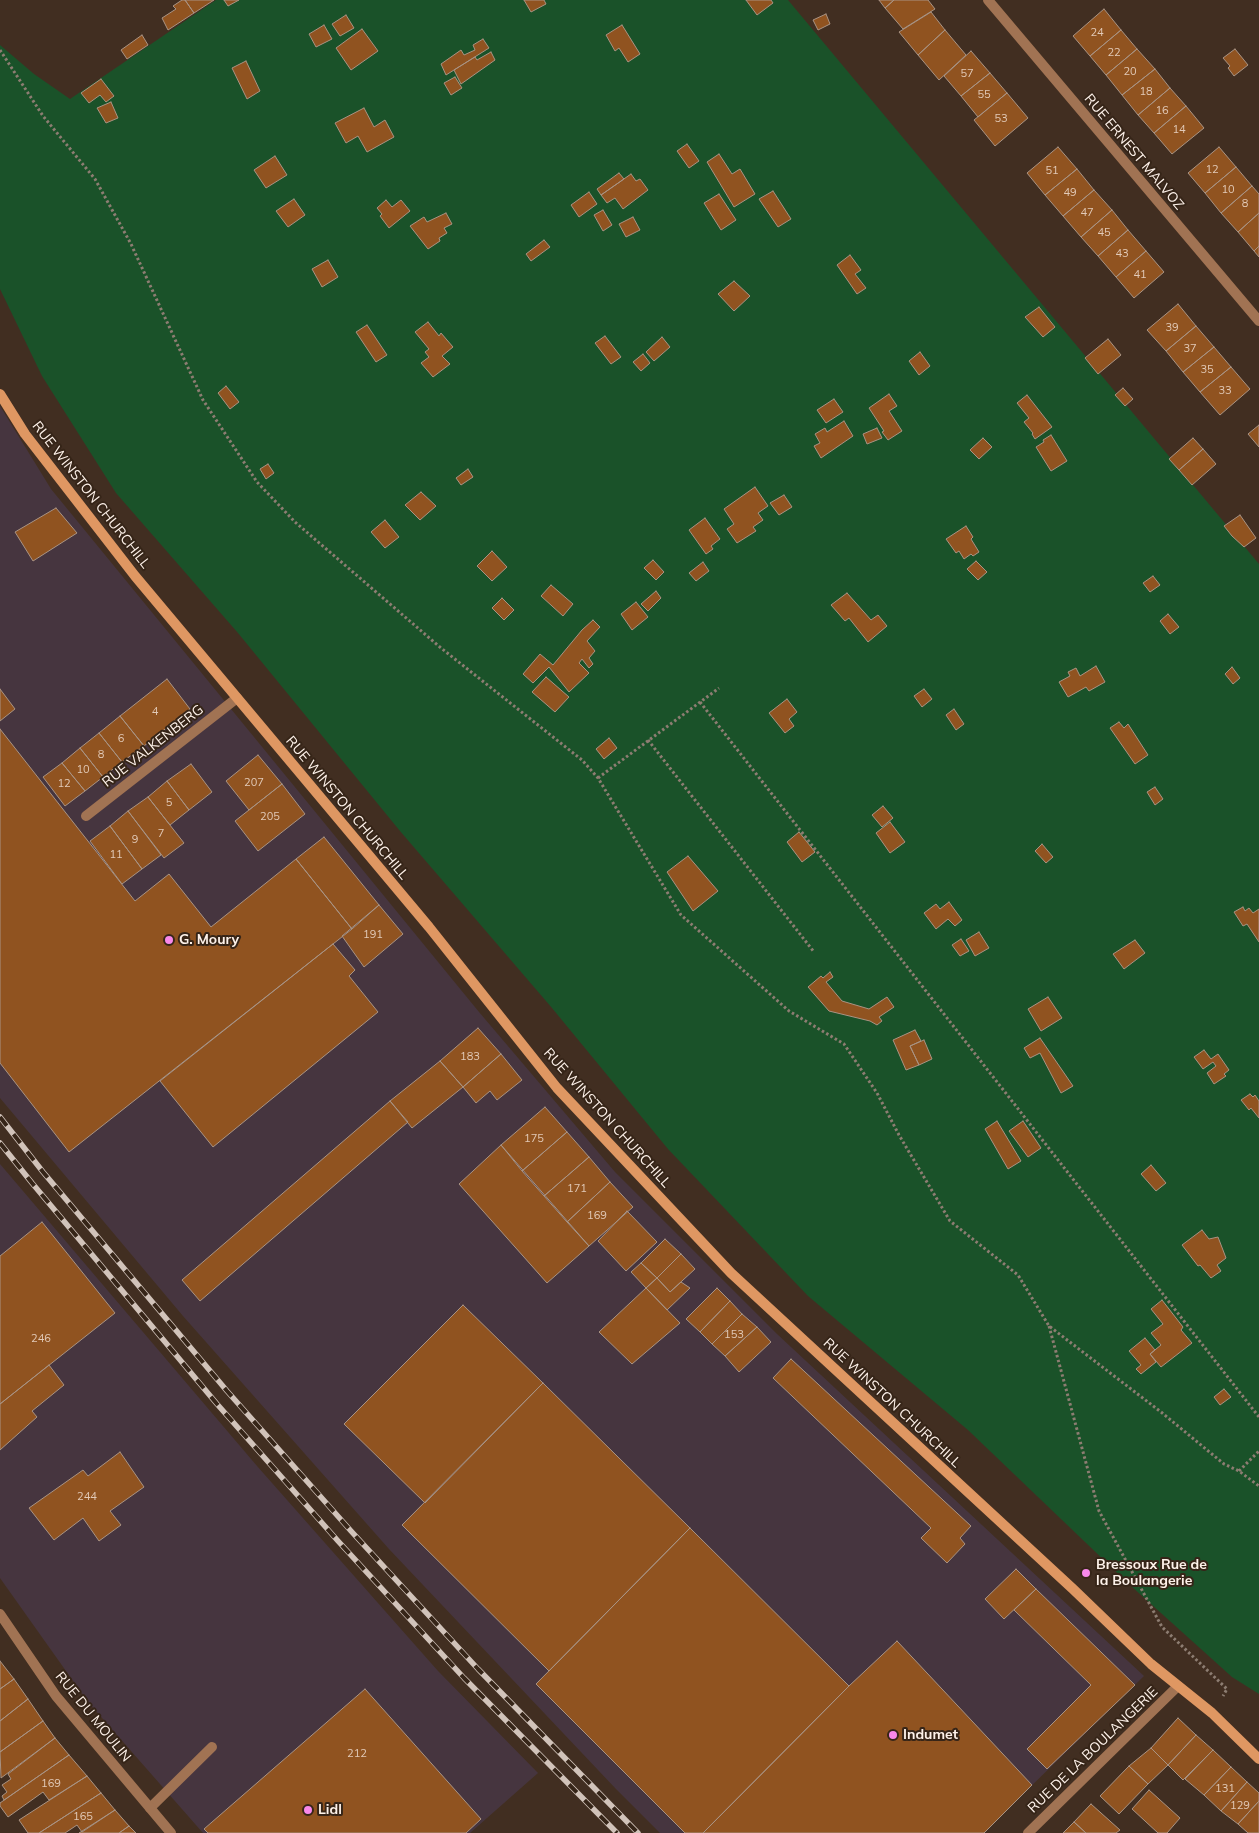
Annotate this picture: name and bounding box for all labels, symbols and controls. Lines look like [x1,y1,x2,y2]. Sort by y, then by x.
house number: 24 [1090,26,1104,40]
house number: 22 [1107,46,1121,60]
house number: 20 [1123,65,1137,79]
house number: 57 [960,67,974,81]
house number: 18 [1139,85,1153,99]
house number: 55 [977,88,991,102]
street label: RUE ERNEST MALVOZ [1081,91,1187,213]
house number: 16 [1155,104,1169,118]
house number: 53 [994,112,1008,126]
house number: 14 [1172,123,1186,137]
house number: 12 [1205,163,1219,177]
house number: 51 [1045,164,1059,178]
house number: 10 [1221,183,1235,197]
house number: 49 [1063,186,1077,200]
house number: 8 [1242,197,1248,211]
house number: 47 [1080,206,1094,220]
house number: 45 [1097,226,1111,240]
house number: 43 [1115,247,1129,261]
house number: 41 [1133,268,1147,282]
house number: 39 [1165,321,1179,335]
house number: 37 [1183,342,1197,356]
house number: 35 [1200,363,1214,377]
house number: 33 [1218,384,1232,398]
street label: RUE WINSTON CHURCHILL [28,418,154,572]
street label: RUE VALKENBERG [99,701,207,791]
house number: 4 [152,705,158,719]
house number: 6 [118,732,124,746]
street label: RUE WINSTON CHURCHILL [282,733,412,883]
house number: 8 [98,748,104,762]
house number: 10 [76,763,90,777]
house number: 207 [244,776,264,790]
house number: 12 [57,777,71,791]
house number: 5 [166,796,172,810]
house number: 205 [260,810,280,824]
house number: 7 [158,827,164,841]
house number: 9 [132,833,138,847]
house number: 11 [109,848,123,862]
house number: 191 [363,928,383,942]
place label: G. Moury [179,932,239,948]
marker: G. Moury [163,934,175,946]
street label: RUE WINSTON CHURCHILL [540,1045,674,1191]
house number: 183 [460,1050,480,1064]
house number: 175 [524,1132,544,1146]
house number: 171 [567,1182,587,1196]
house number: 169 [587,1209,607,1223]
house number: 153 [724,1328,744,1342]
house number: 246 [31,1332,51,1346]
street label: RUE WINSTON CHURCHILL [820,1335,964,1471]
house number: 244 [77,1490,97,1504]
place label: Bressoux Rue de la Boulangerie [1096,1557,1207,1590]
marker: Bressoux Rue de la Boulangerie [1080,1567,1092,1579]
street label: RUE DU MOULIN [52,1669,134,1765]
street label: RUE DE LA BOULANGERIE [1025,1683,1161,1817]
place label: Indumet [903,1727,958,1743]
marker: Indumet [887,1729,899,1741]
house number: 212 [347,1747,367,1761]
house number: 169 [41,1777,61,1791]
house number: 131 [1215,1782,1235,1796]
house number: 129 [1230,1799,1250,1813]
place label: Lidl [318,1802,342,1818]
marker: Lidl [302,1804,314,1816]
house number: 165 [73,1810,93,1824]

